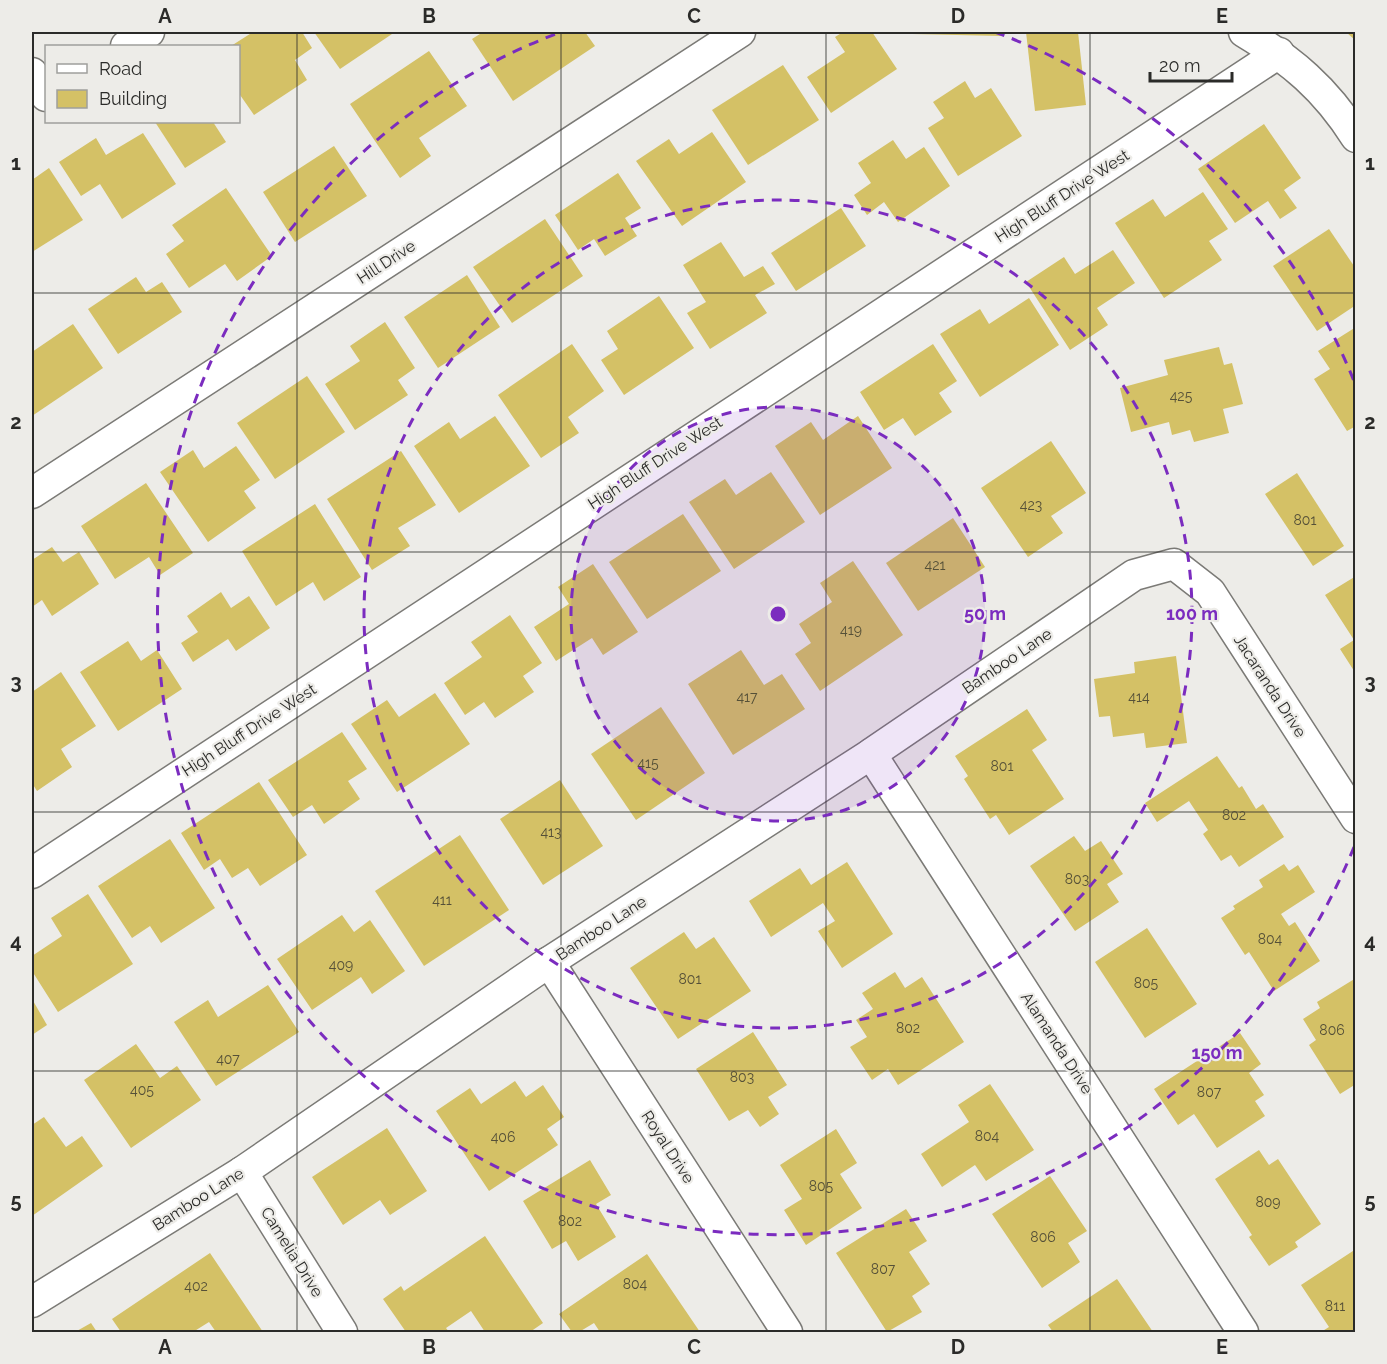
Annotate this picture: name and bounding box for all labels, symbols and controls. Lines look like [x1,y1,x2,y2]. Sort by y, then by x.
text: A [158,4,172,28]
text: B [422,4,436,28]
text: C [687,4,701,28]
text: D [951,4,965,28]
text: E [1216,4,1228,28]
legend [45,45,240,123]
scale bar [1150,45,1232,83]
text: 20 m [1159,55,1201,76]
text: Road [99,58,142,79]
text: Building [99,88,167,109]
street label: High Bluff Drive West [991,145,1133,246]
text: 1 [11,151,21,175]
text: 1 [1365,151,1375,175]
street label: Hill Drive [353,236,419,288]
house number: 425 [1170,388,1193,404]
text: 2 [10,410,22,434]
text: 2 [1364,410,1376,434]
street label: High Bluff Drive West [584,412,726,513]
house number: 423 [1020,497,1042,513]
house number: 801 [1294,512,1316,528]
house number: 421 [925,557,945,573]
text: 50 m [964,603,1006,624]
text: 100 m [1166,603,1218,624]
centre of rings [768,604,788,624]
house number: 419 [840,622,862,638]
street label: Bamboo Lane [959,624,1055,698]
street label: Jacaranda Drive [1230,631,1310,741]
text: 3 [10,670,22,694]
text: 3 [1364,670,1376,694]
street label: High Bluff Drive West [178,679,320,780]
house number: 417 [736,689,758,705]
house number: 414 [1128,689,1150,705]
house number: 415 [637,755,659,771]
house number: 801 [991,758,1013,774]
house number: 802 [1222,807,1246,823]
house number: 413 [540,824,562,840]
house number: 803 [1065,871,1089,887]
house number: 411 [432,892,452,908]
street label: Bamboo Lane [552,892,650,964]
text: 4 [10,929,22,953]
text: 4 [1364,929,1376,953]
house number: 804 [1258,931,1283,947]
house number: 409 [329,957,353,973]
house number: 801 [679,971,701,987]
house number: 805 [1134,975,1159,991]
street label: Alamanda Drive [1017,989,1097,1097]
house number: 802 [896,1020,920,1036]
house number: 806 [1319,1022,1345,1038]
text: 150 m [1192,1042,1243,1063]
house number: 407 [216,1051,240,1067]
house number: 803 [730,1069,754,1085]
house number: 405 [130,1082,154,1098]
house number: 807 [1197,1084,1222,1100]
street label: Royal Drive [638,1107,698,1187]
house number: 804 [975,1128,1000,1144]
house number: 406 [491,1129,515,1145]
street label: Bamboo Lane [149,1163,247,1235]
house number: 805 [809,1178,834,1194]
text: 5 [10,1189,22,1213]
text: 5 [1364,1189,1376,1213]
house number: 809 [1255,1194,1281,1210]
street label: Camelia Drive [257,1203,327,1301]
house number: 802 [558,1213,582,1229]
house number: 806 [1030,1229,1056,1245]
house number: 807 [871,1261,896,1277]
house number: 804 [623,1276,648,1292]
house number: 402 [184,1278,208,1294]
house number: 811 [1325,1298,1345,1314]
text: A [158,1335,172,1359]
text: B [422,1335,436,1359]
text: C [687,1335,701,1359]
text: D [951,1335,965,1359]
text: E [1216,1335,1228,1359]

